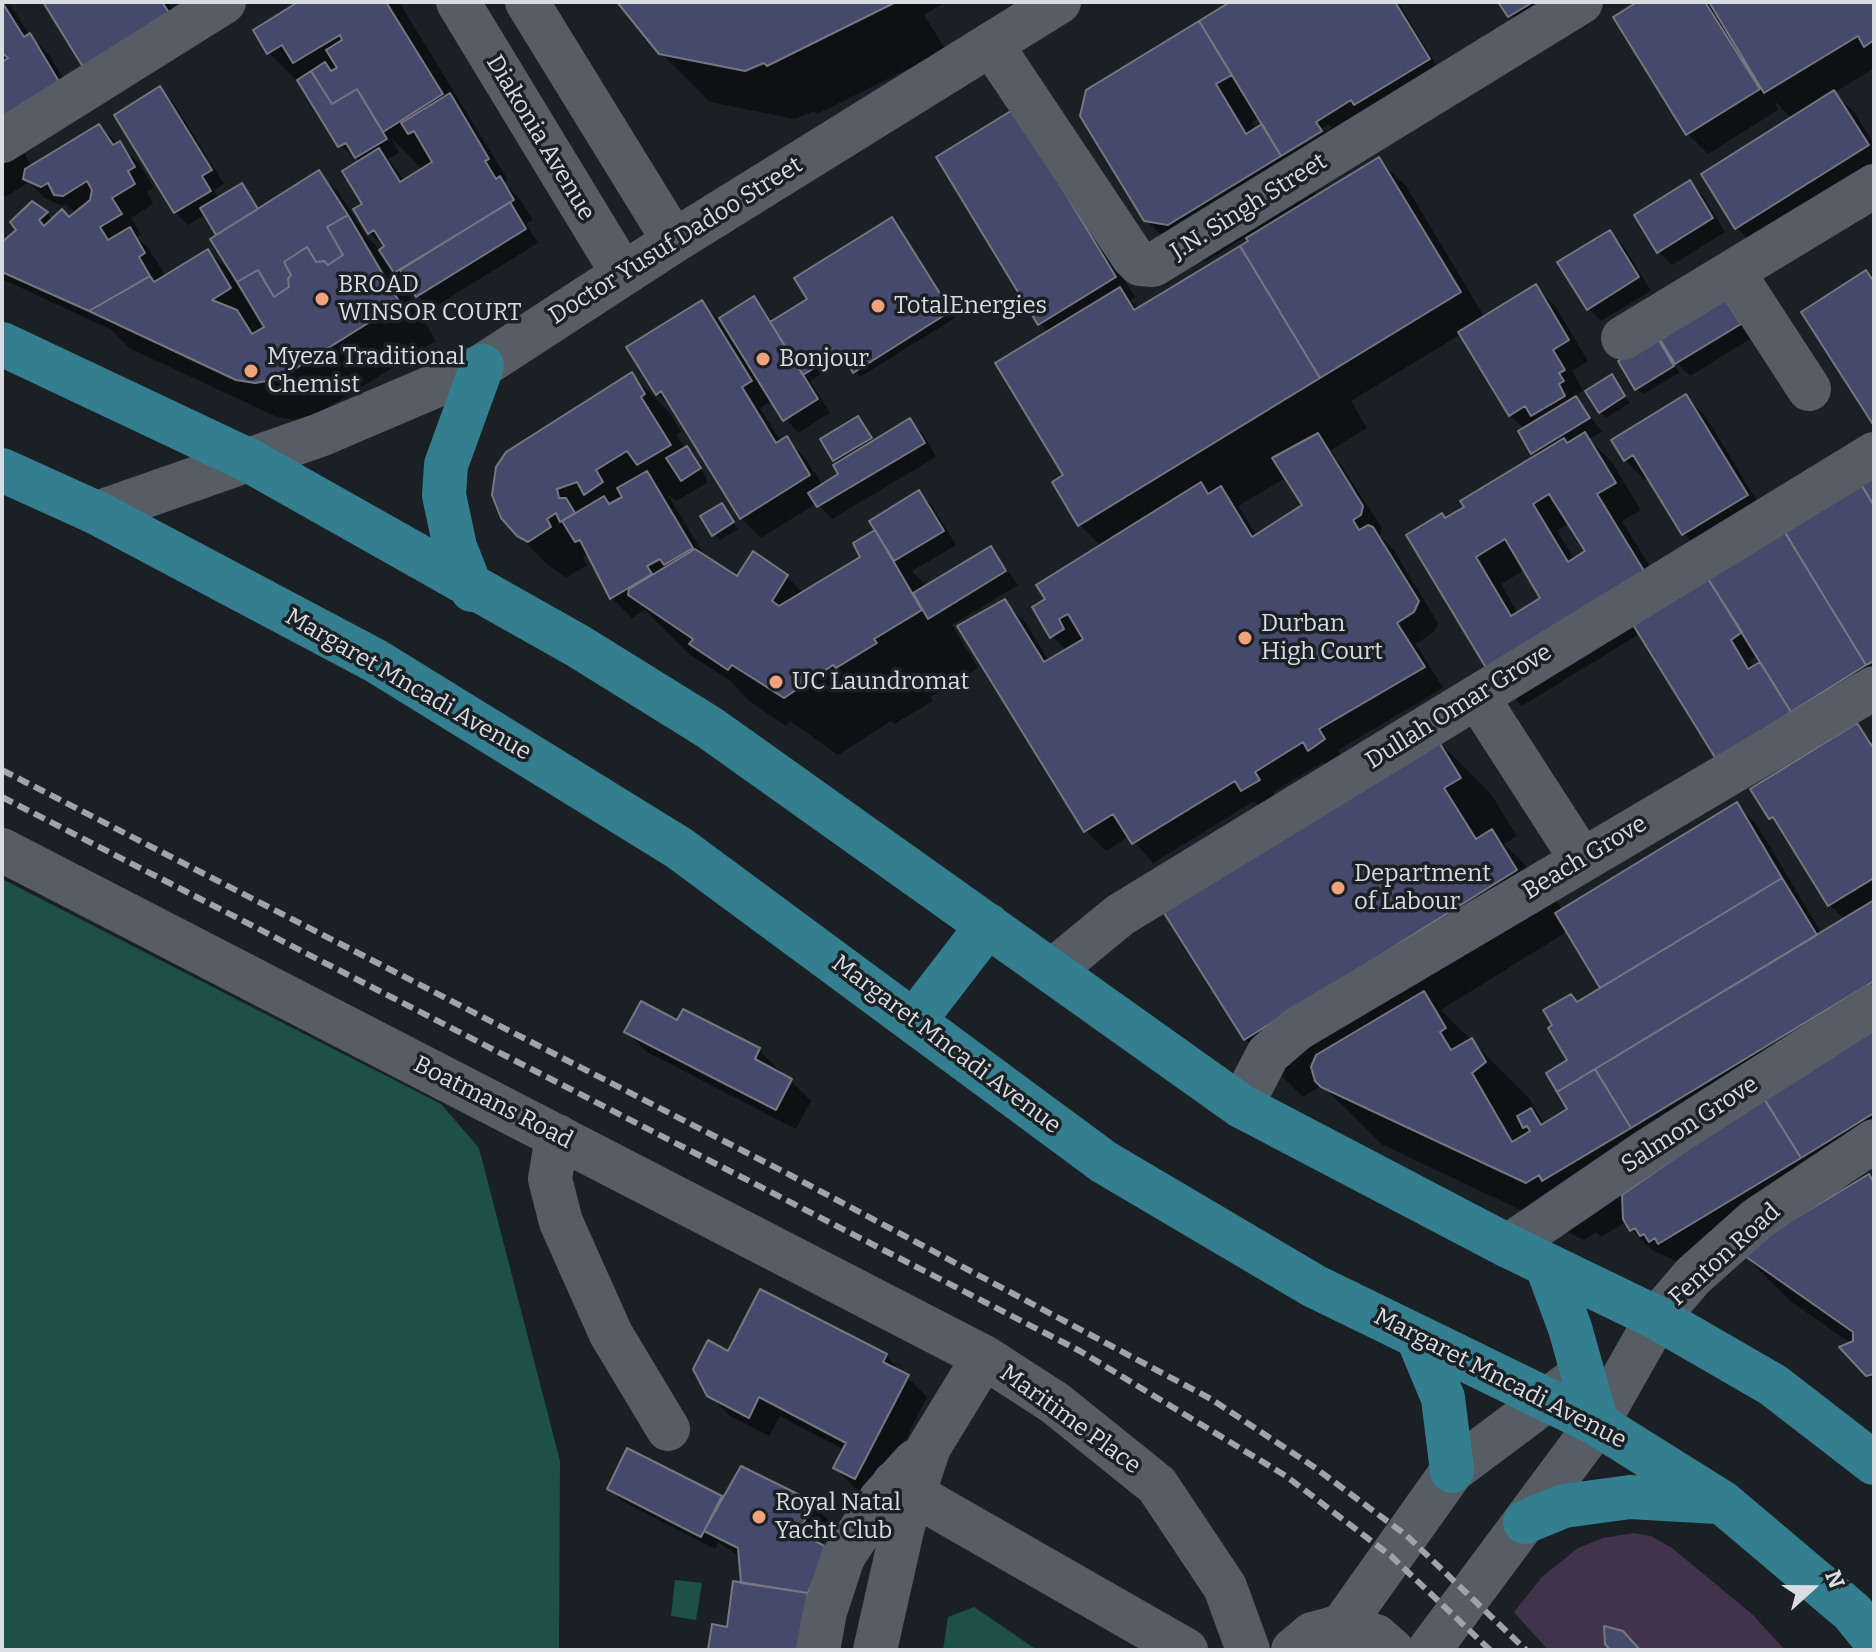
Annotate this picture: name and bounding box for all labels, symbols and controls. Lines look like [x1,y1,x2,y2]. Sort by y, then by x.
street label: Diakonia Avenue [479,50,601,226]
street label: J.N. Singh Street [1166,148,1332,266]
street label: Doctor Yusuf Dadoo Street [544,151,808,331]
place label: BROAD WINSOR COURT [338,271,522,327]
marker: BROAD WINSOR COURT [313,290,331,308]
place label: TotalEnergies [894,292,1047,320]
marker: TotalEnergies [869,297,887,315]
place label: Myeza Traditional Chemist [267,343,465,399]
place label: Bonjour [779,345,869,373]
marker: Bonjour [754,350,772,368]
marker: Myeza Traditional Chemist [242,362,260,380]
street label: Margaret Mncadi Avenue [280,603,536,767]
place label: Durban High Court [1261,610,1383,666]
marker: Durban High Court [1236,629,1254,647]
street label: Dullah Omar Grove [1361,638,1557,776]
place label: UC Laundromat [792,668,969,696]
marker: UC Laundromat [767,673,785,691]
street label: Beach Grove [1518,810,1652,906]
place label: Department of Labour [1354,860,1491,916]
marker: Department of Labour [1329,879,1347,897]
street label: Margaret Mncadi Avenue [826,949,1066,1141]
street label: Boatmans Road [409,1051,577,1155]
street label: Salmon Grove [1616,1070,1764,1180]
street label: Fenton Road [1664,1198,1786,1312]
street label: Margaret Mncadi Avenue [1369,1303,1631,1455]
street label: Maritime Place [994,1359,1146,1481]
place label: Royal Natal Yacht Club [775,1489,901,1545]
marker: Royal Natal Yacht Club [750,1508,768,1526]
north arrow [1772,1548,1852,1628]
text: N [1819,1566,1851,1592]

